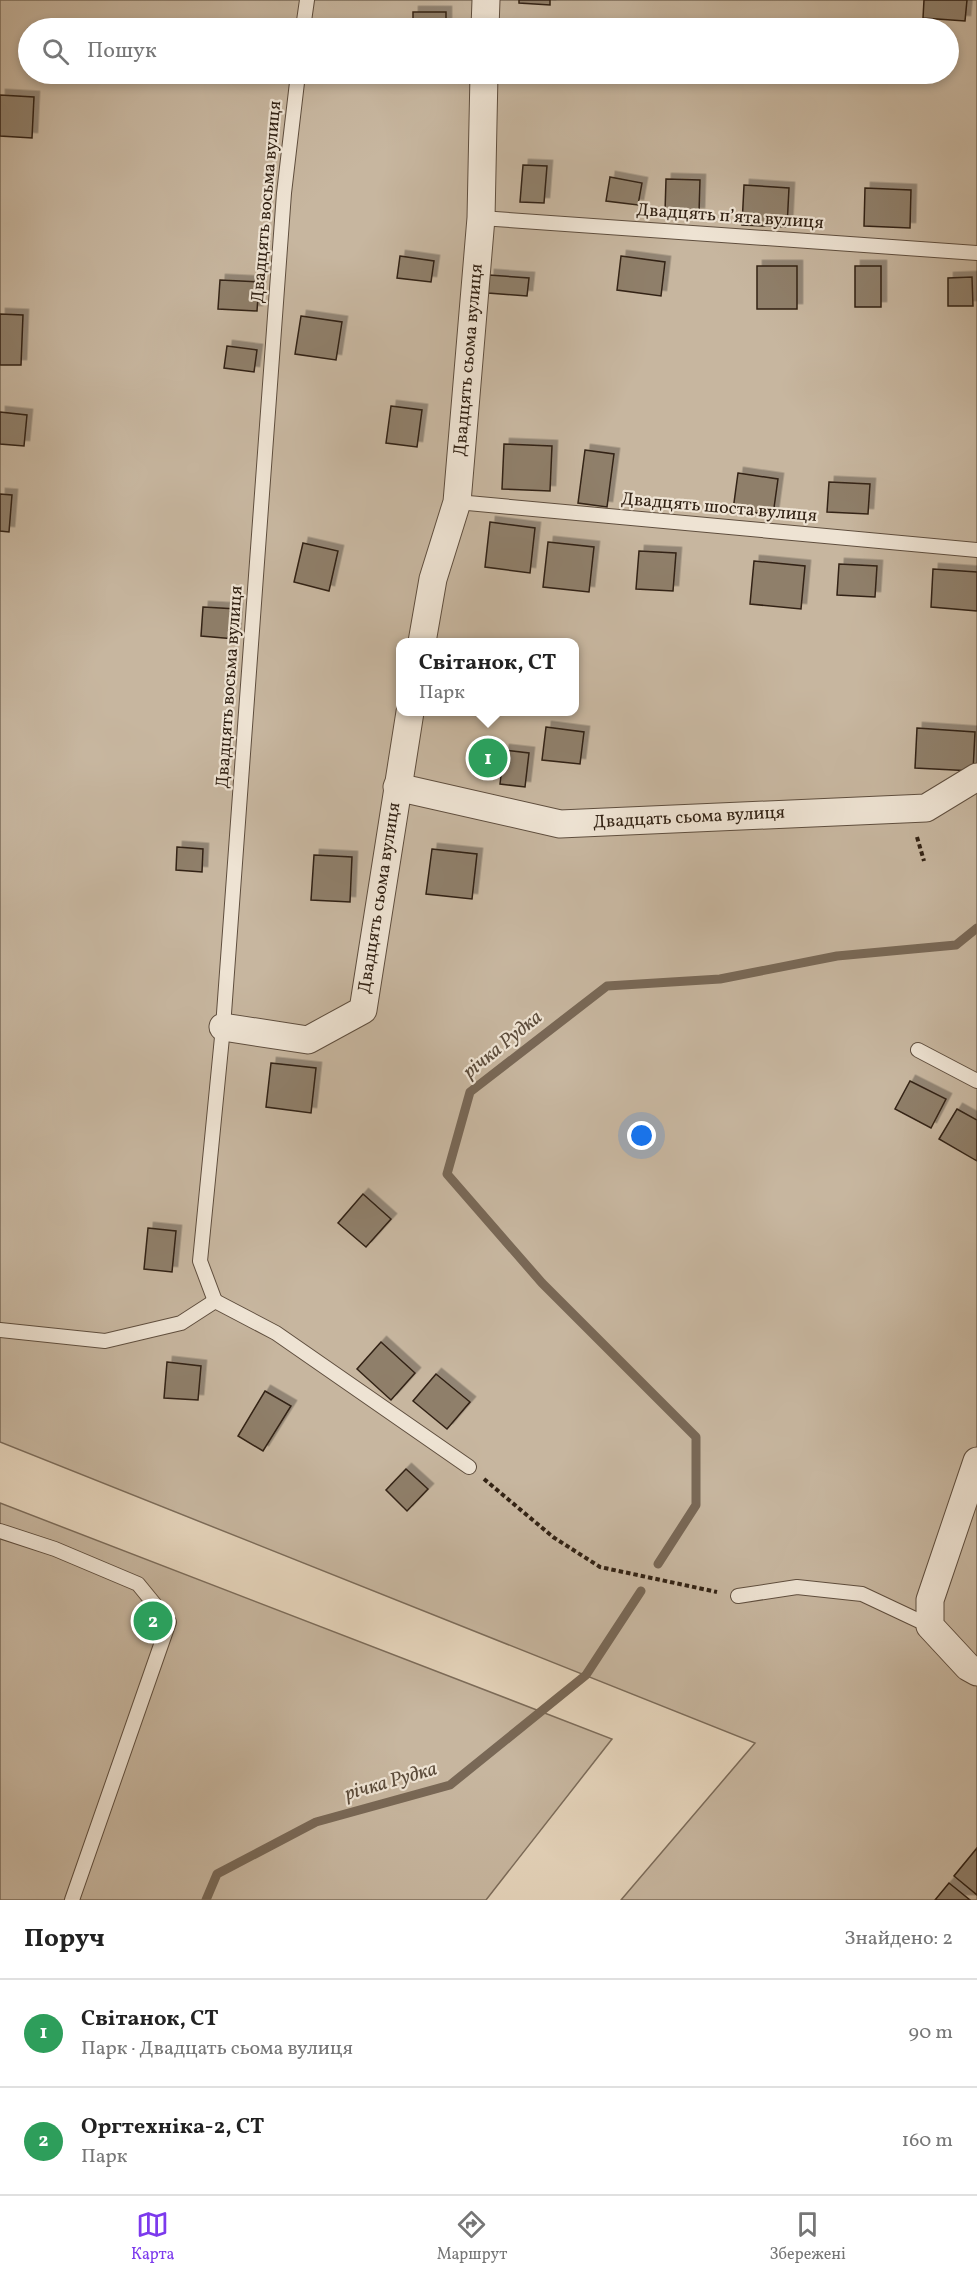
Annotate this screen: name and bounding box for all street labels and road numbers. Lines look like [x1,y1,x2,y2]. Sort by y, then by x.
street label: Двадцять восьма вулиця [246,100,288,304]
street label: Двадцять п’ята вулиця [635,198,825,236]
street label: Двадцять сьома вулиця [448,263,490,457]
street label: Двадцять шоста вулиця [620,487,818,529]
street label: Двадцять восьма вулиця [210,585,250,789]
street label: Двадцать сьома вулиця [592,800,786,836]
street label: Двадцять сьома вулиця [353,801,407,995]

